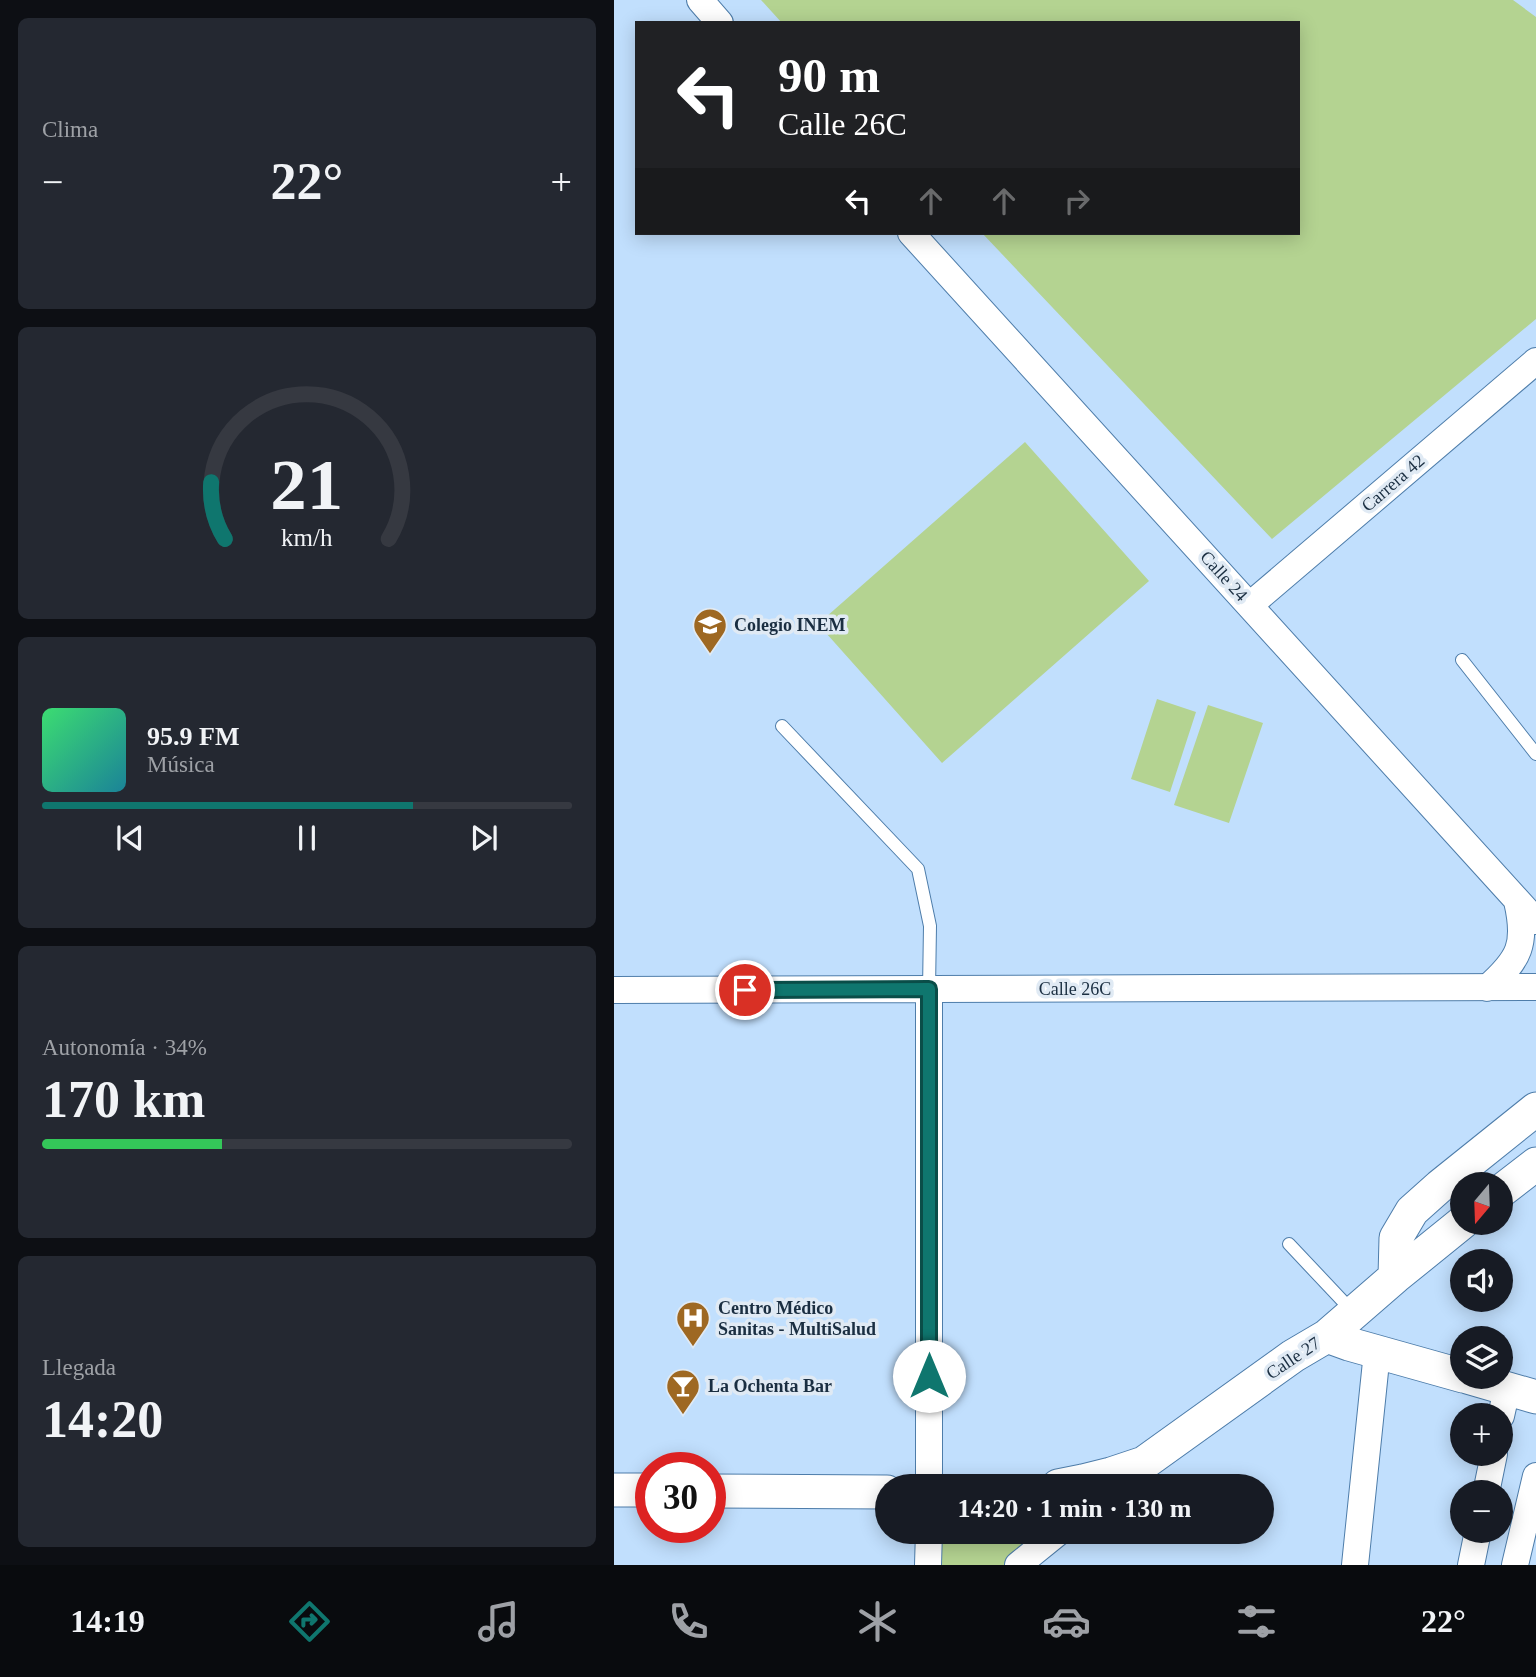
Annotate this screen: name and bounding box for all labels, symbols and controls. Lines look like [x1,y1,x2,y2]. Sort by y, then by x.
text: 90 m [778,48,880,103]
icon: left [663,49,754,140]
text: Calle 26C [778,106,907,142]
text: Clima [42,117,98,142]
text: 22° [271,153,343,210]
text: − [42,161,63,203]
text: + [551,161,572,203]
icon: left [839,182,877,220]
icon: ahead [912,182,950,220]
icon: ahead [985,182,1023,220]
icon: right [1058,182,1096,220]
text: 21 [271,445,343,526]
street label: Carrera 42 [1358,450,1428,516]
text: km/h [281,524,333,551]
street label: Calle 24 [1196,547,1252,605]
school or university icon: Colegio INEM [691,606,729,655]
place label: Colegio INEM [734,615,846,635]
text: 95.9 FM [147,722,239,751]
text: Música [147,752,215,777]
icon: previous [111,819,149,857]
icon: pause [288,819,326,857]
icon: next [465,819,503,857]
pin [715,960,775,1020]
icon: arrive [726,971,764,1009]
street label: Calle 26C [1039,979,1111,999]
text: Autonomía · 34% [42,1035,207,1060]
text: 170 km [42,1071,205,1128]
north arrow [1450,1172,1514,1236]
map controls [1450,1172,1513,1543]
button: sound [1450,1249,1513,1312]
place label: Centro Médico Sanitas - MultiSalud [718,1298,876,1339]
hospital icon: Centro Médico Sanitas - MultiSalud [674,1299,712,1348]
button: layers [1450,1326,1513,1389]
street label: Calle 27 [1262,1333,1324,1383]
position arrow [892,1339,966,1413]
text: Llegada [42,1355,116,1380]
bar icon: La Ochenta Bar [664,1367,702,1416]
place label: La Ochenta Bar [708,1376,832,1396]
text: 14:20 [42,1391,163,1448]
button: + [1450,1403,1513,1466]
speed limit sign: 30 [635,1452,726,1543]
button: − [1450,1480,1513,1543]
text: 14:20 · 1 min · 130 m [958,1494,1192,1523]
icon: directions [285,1597,334,1646]
icon: music [474,1597,523,1646]
icon: phone [664,1597,713,1646]
icon: climate [853,1597,902,1646]
icon: car [1042,1597,1091,1646]
icon: filters [1232,1597,1281,1646]
text: 14:19 [70,1603,145,1639]
text: 22° [1421,1603,1466,1639]

